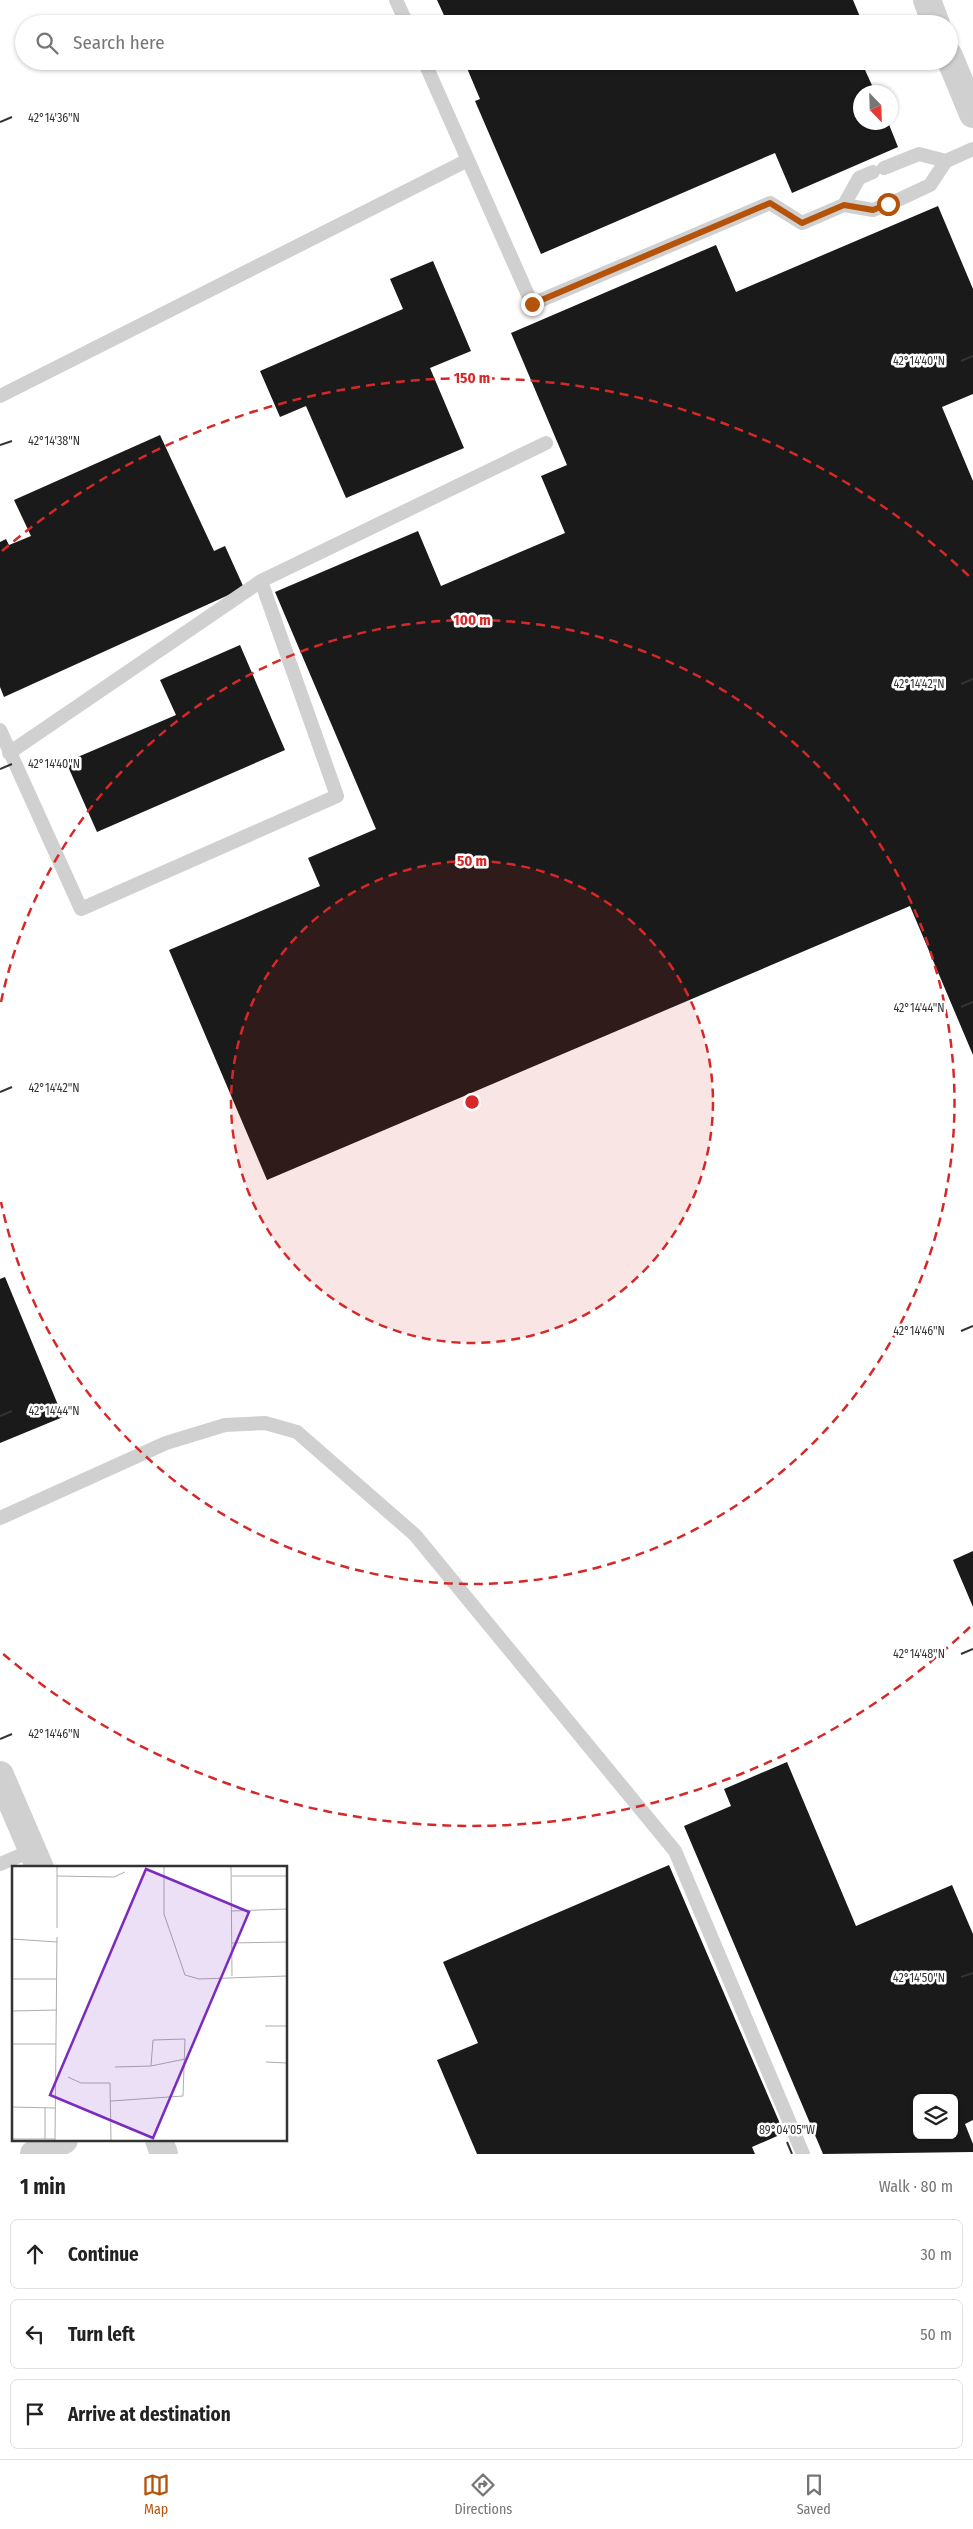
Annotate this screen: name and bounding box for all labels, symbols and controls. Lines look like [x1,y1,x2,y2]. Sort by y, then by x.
search box [15,15,958,70]
icon: search [33,29,61,57]
text: Search here [73,31,165,54]
north arrow [853,85,898,130]
text: 42°14'36"N [28,111,80,125]
route start [877,193,900,216]
route end [521,293,544,316]
text: 42°14'40"N [893,354,945,368]
text: 150 m [454,369,490,387]
text: 42°14'38"N [28,434,80,448]
text: 100 m [453,611,491,629]
text: 42°14'42"N [893,677,945,691]
text: 42°14'40"N [28,757,80,771]
text: 50 m [457,852,487,870]
text: 42°14'44"N [893,1001,945,1015]
text: 42°14'42"N [28,1081,80,1095]
centre of rings [463,1093,481,1111]
text: 42°14'46"N [893,1324,945,1338]
text: 42°14'44"N [28,1404,80,1418]
text: 42°14'48"N [893,1647,945,1661]
text: 42°14'46"N [28,1727,80,1741]
inset map [12,1866,288,2142]
text: 42°14'50"N [893,1971,945,1985]
map controls [913,2094,958,2139]
button: layers [913,2094,958,2139]
text: 89°04'05"W [759,2123,815,2137]
text: 1 min [20,2174,66,2200]
text: Walk · 80 m [879,2177,953,2196]
icon: ahead [21,2240,49,2268]
text: Continue [68,2243,139,2266]
text: 30 m [920,2245,952,2264]
icon: left [21,2320,49,2348]
text: Turn left [68,2323,135,2346]
text: 50 m [920,2325,952,2344]
icon: arrive [21,2400,49,2428]
text: Arrive at destination [68,2403,231,2426]
tab: Map [142,2471,170,2518]
tab: Directions [454,2471,512,2518]
tab: Saved [797,2471,831,2518]

